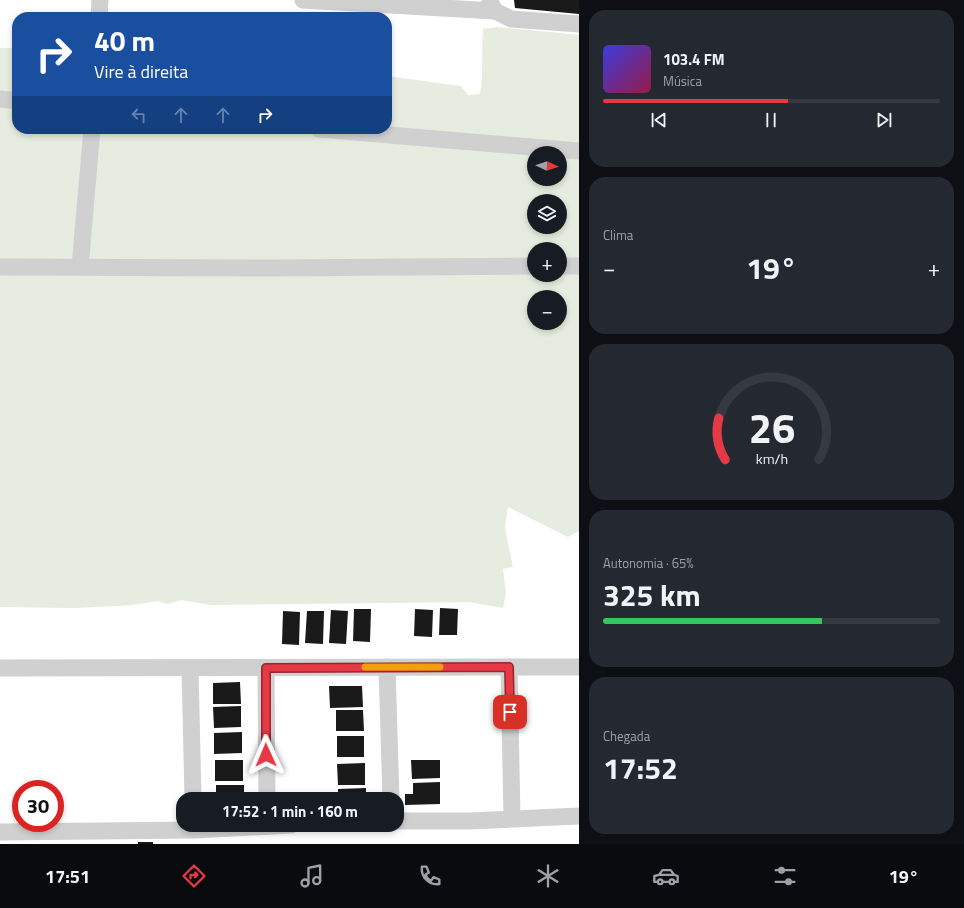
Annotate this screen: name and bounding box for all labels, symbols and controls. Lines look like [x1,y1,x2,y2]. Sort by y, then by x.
text: 40 m [94,19,155,62]
icon: right [28,28,80,80]
text: 103.4 FM [663,48,725,71]
text: Vire à direita [94,58,188,85]
text: Música [663,71,702,91]
icon: left [128,104,150,126]
icon: ahead [170,104,192,126]
icon: ahead [212,104,234,126]
icon: right [254,104,276,126]
icon: previous [648,109,670,131]
icon: pause [760,109,782,131]
icon: next [873,109,895,131]
north arrow [527,146,567,186]
map controls [527,146,567,330]
button: layers [527,194,567,234]
text: Clima [603,225,633,245]
button: + [527,242,567,282]
text: 19° [746,245,797,291]
text: − [603,251,615,285]
text: + [928,251,940,285]
button: − [527,290,567,330]
text: 26 [748,396,795,459]
text: km/h [755,448,788,470]
text: Autonomia · 65% [603,553,694,573]
text: 325 km [603,572,701,618]
pin [493,695,527,729]
icon: arrive [499,701,521,723]
text: Chegada [603,726,650,746]
position arrow [245,734,287,776]
text: 17:52 [603,745,678,791]
speed limit sign: 30 [12,780,64,832]
text: 17:52 · 1 min · 160 m [222,800,358,823]
icon: directions [180,862,208,890]
icon: music [298,862,326,890]
icon: phone [416,862,444,890]
icon: climate [534,862,562,890]
icon: car [652,862,680,890]
icon: filters [771,862,799,890]
text: 17:51 [45,863,90,890]
text: 19° [889,863,919,890]

